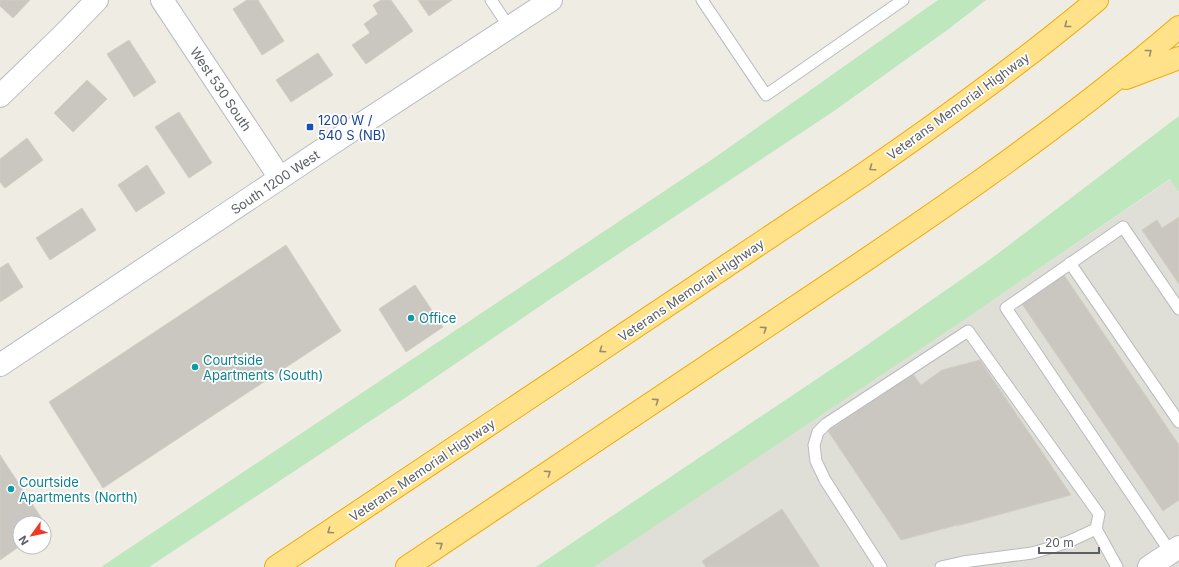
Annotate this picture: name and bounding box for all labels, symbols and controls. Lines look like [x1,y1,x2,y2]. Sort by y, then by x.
one-way arrow [1065,20,1072,27]
street label: West 530 South [187,44,255,134]
street label: Veterans Memorial Highway [884,49,1032,163]
one-way arrow [1144,49,1151,56]
place label: 1200 W / 540 S (NB) [318,112,386,143]
marker: 1200 W / 540 S (NB) [305,122,315,132]
street label: South 1200 West [228,146,322,218]
one-way arrow [870,163,877,170]
street label: Veterans Memorial Highway [615,235,767,345]
place label: Office [419,310,456,326]
marker: Office [406,313,416,323]
one-way arrow [760,326,767,333]
one-way arrow [599,345,606,352]
place label: Courtside Apartments (South) [203,352,323,383]
marker: Courtside Apartments (South) [190,362,200,372]
one-way arrow [652,398,659,406]
street label: Veterans Memorial Highway [346,415,498,525]
one-way arrow [543,471,550,478]
place label: Courtside Apartments (North) [19,474,138,505]
marker: Courtside Apartments (North) [6,484,16,494]
north arrow [12,515,52,555]
one-way arrow [328,526,335,533]
scale bar [1039,529,1099,555]
text: N [15,533,32,548]
text: 20 m [1045,535,1074,550]
one-way arrow [435,543,442,550]

